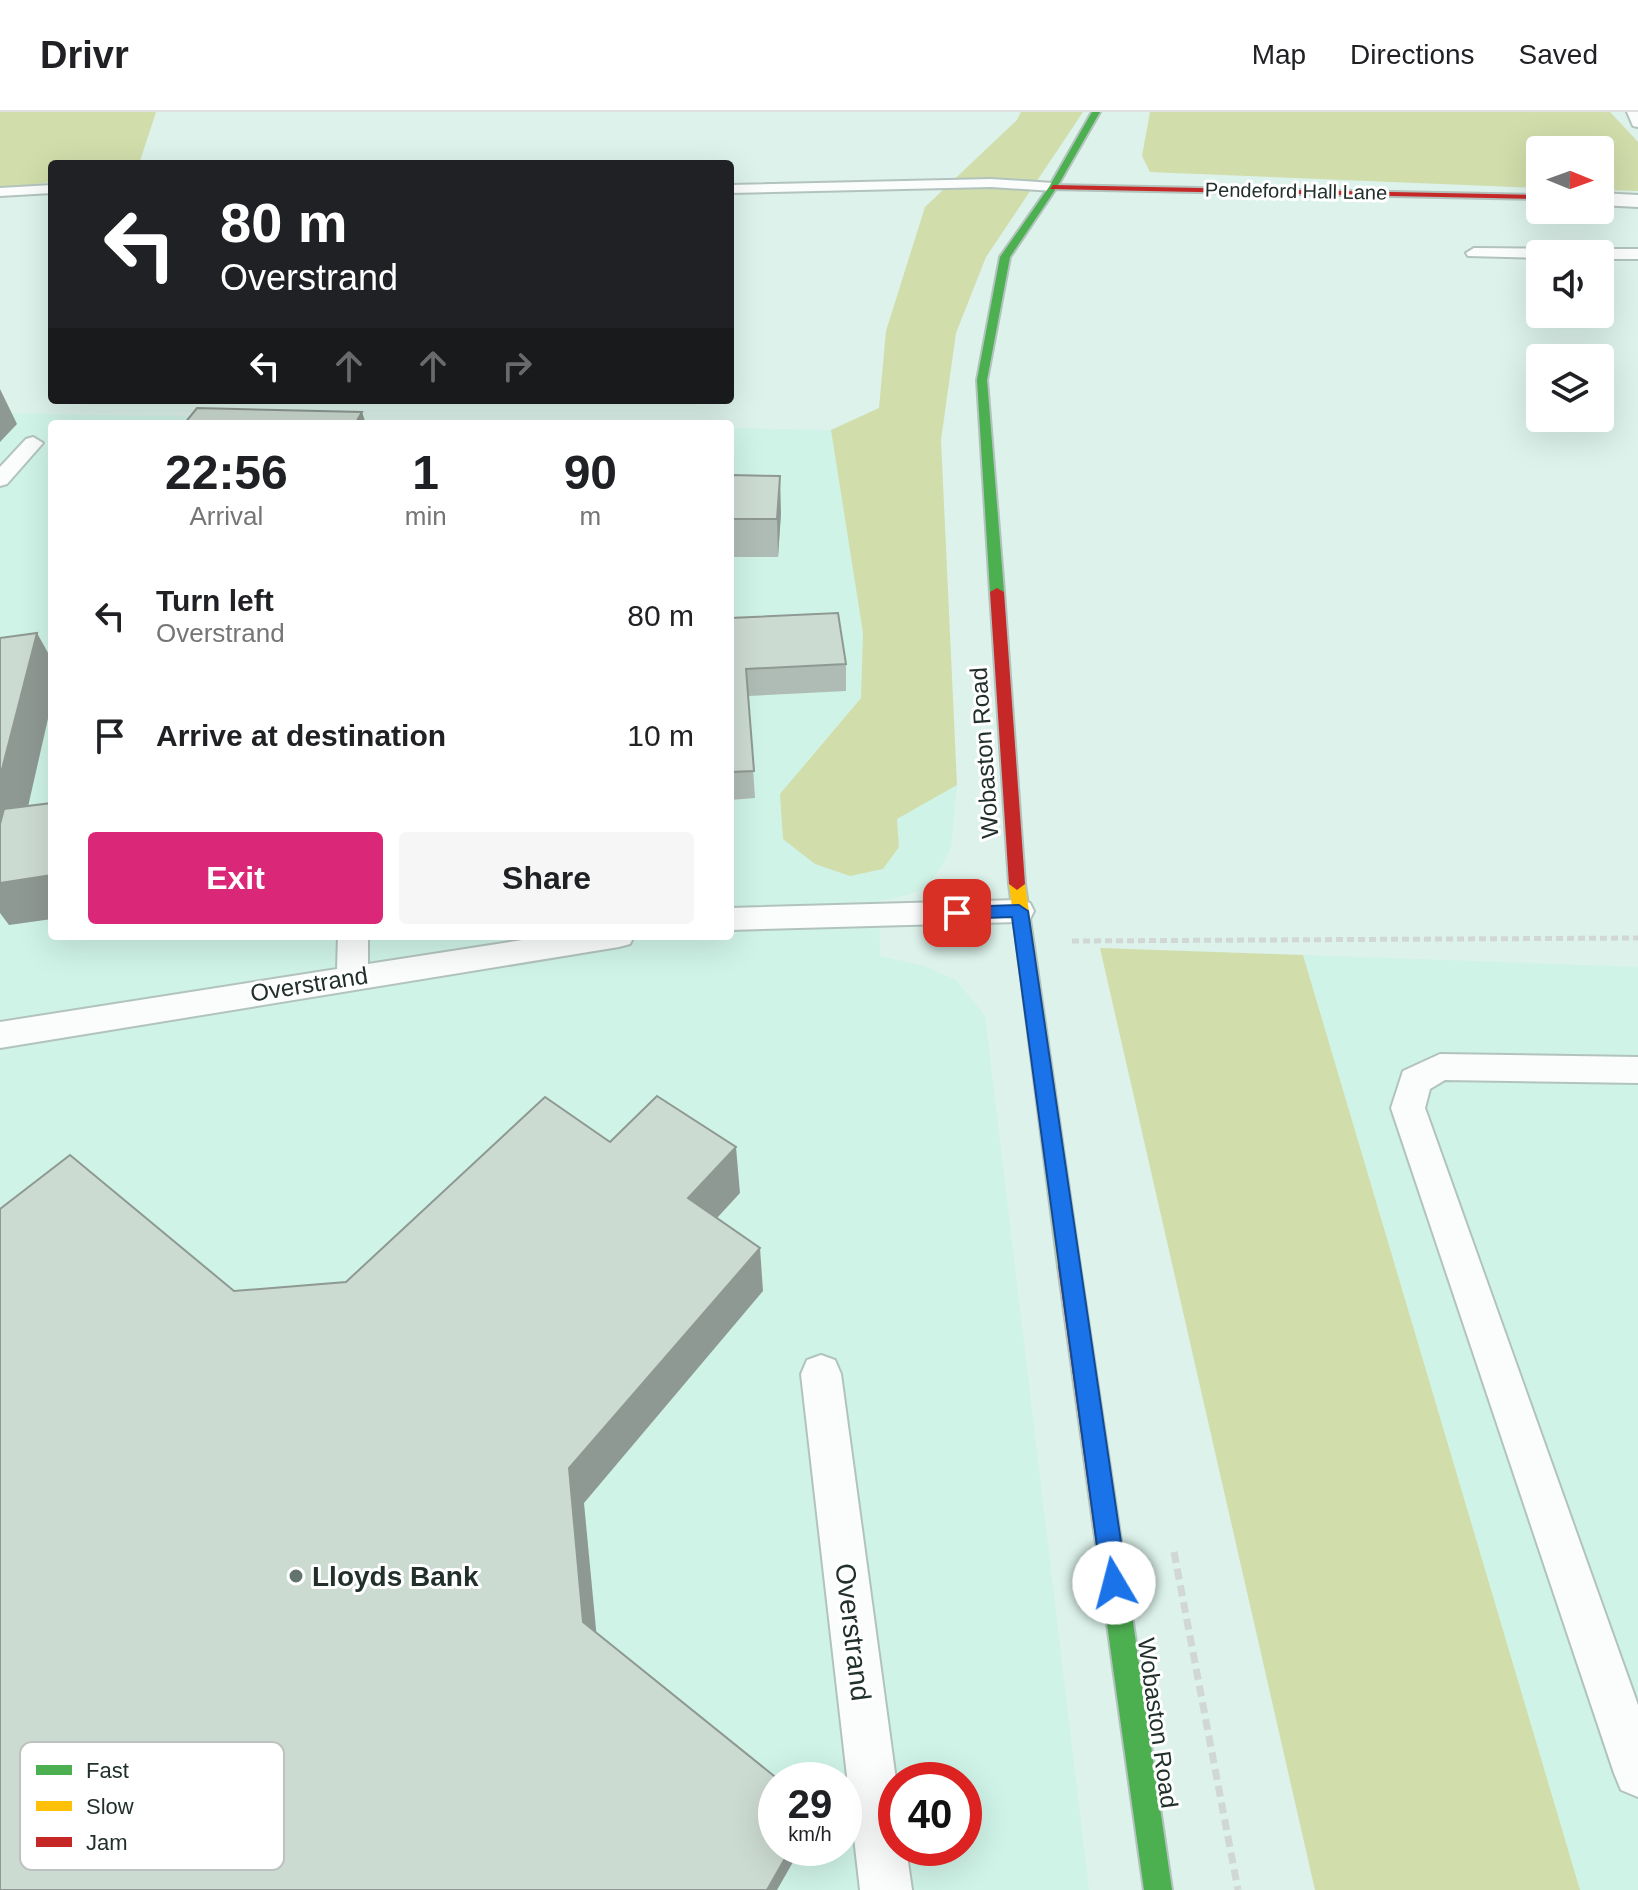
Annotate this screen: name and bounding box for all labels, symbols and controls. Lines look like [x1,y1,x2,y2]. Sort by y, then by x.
text: Drivr [40,34,129,76]
text: Map [1252,39,1306,70]
text: Directions [1350,39,1475,70]
text: Saved [1519,39,1598,70]
north arrow [1526,136,1614,224]
map controls [1526,136,1614,432]
street label: Pendeford Hall Lane [1205,178,1387,204]
text: 80 m [220,191,348,254]
icon: left [88,192,192,296]
button: sound [1526,240,1614,328]
text: Overstrand [220,257,398,298]
icon: left [243,344,287,388]
icon: ahead [327,344,371,388]
icon: ahead [411,344,455,388]
icon: right [495,344,539,388]
button: layers [1526,344,1614,432]
text: 22:56 [165,446,288,499]
text: 1 [412,446,439,499]
text: 90 [564,446,617,499]
text: Arrival [190,501,263,531]
text: min [405,501,447,531]
text: m [579,501,601,531]
text: Turn left [156,584,274,617]
icon: left [88,594,132,638]
text: 80 m [627,599,694,632]
text: Overstrand [156,618,285,648]
street label: Wobaston Road [965,666,1003,840]
icon: arrive [88,714,132,758]
text: Arrive at destination [156,719,446,752]
text: 10 m [627,719,694,752]
button: Exit [88,832,383,924]
button: Share [399,832,694,924]
pin [923,879,991,947]
icon: arrive [935,891,979,935]
street label: Overstrand [248,961,370,1007]
position arrow [1072,1541,1156,1625]
place label: Lloyds Bank [312,1561,479,1592]
street label: Overstrand [829,1561,877,1703]
marker: Lloyds Bank [287,1567,305,1585]
street label: Wobaston Road [1133,1636,1183,1810]
legend [20,1742,284,1870]
text: Fast [86,1758,129,1783]
speed limit sign: 40 [878,1762,982,1866]
text: 29 [788,1782,832,1826]
text: Slow [86,1794,134,1819]
text: km/h [788,1823,832,1845]
text: Jam [86,1830,128,1855]

